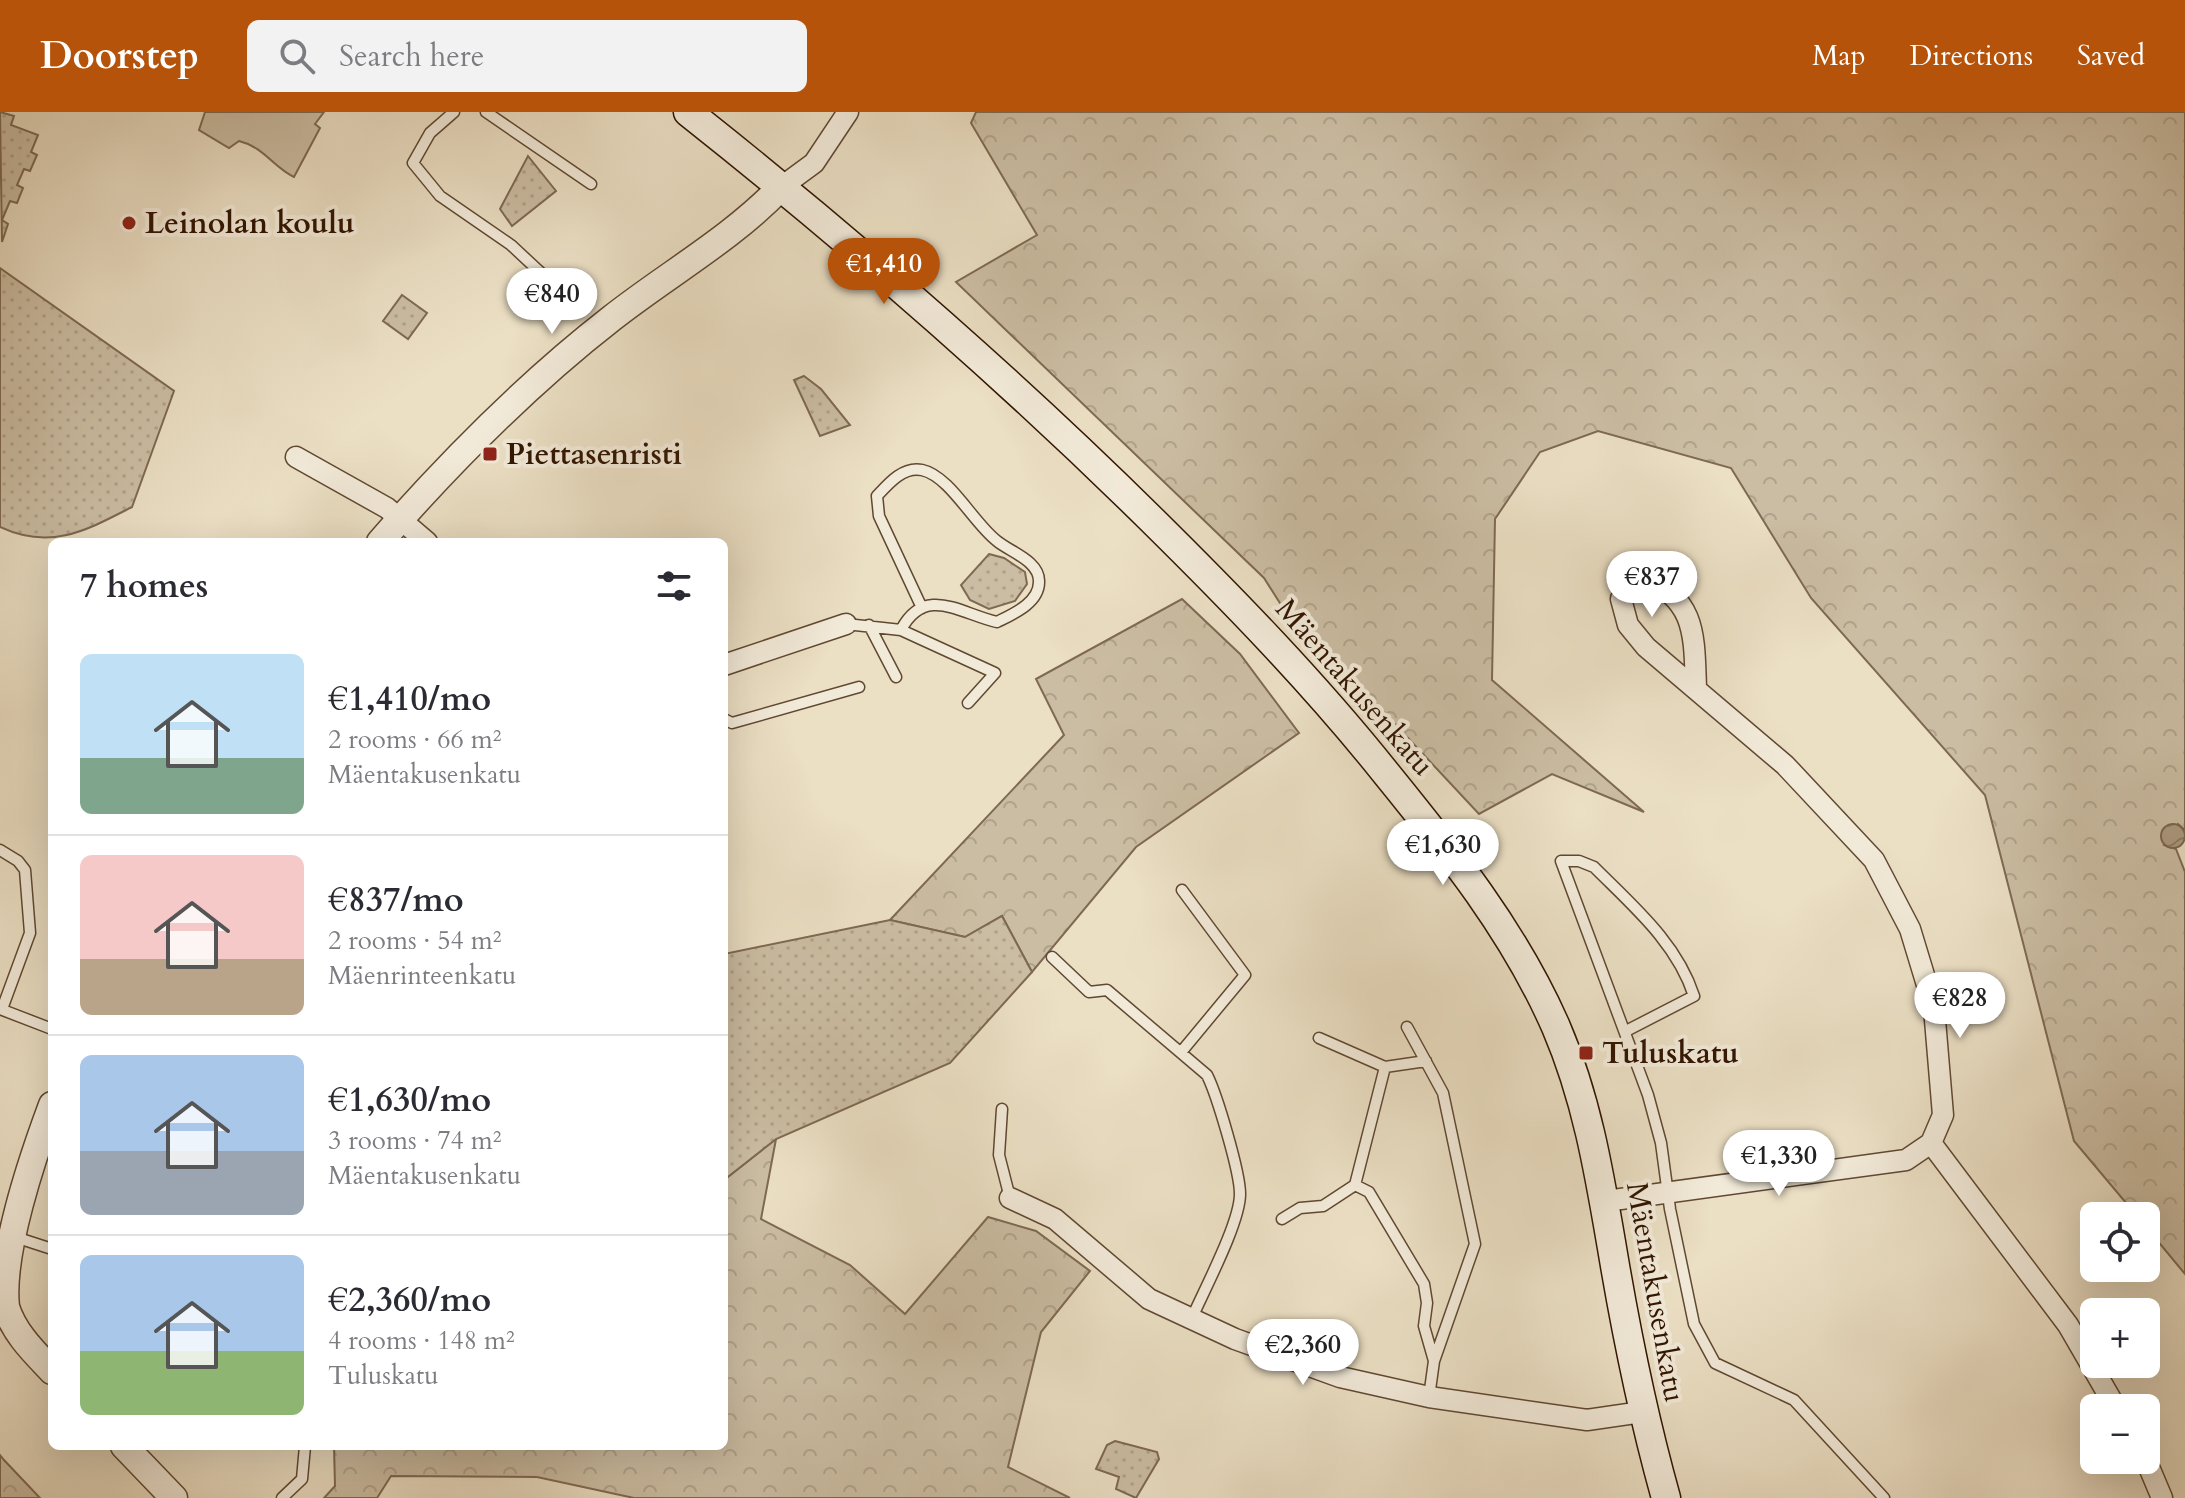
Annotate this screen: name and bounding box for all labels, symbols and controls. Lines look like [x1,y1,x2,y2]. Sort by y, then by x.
search box [247,20,807,92]
text: Doorstep [40,30,199,82]
icon: search [275,34,319,78]
text: Search here [339,36,484,77]
text: Map [1812,37,1866,75]
text: Directions [1910,37,2033,75]
text: Saved [2077,37,2145,75]
place label: Leinolan koulu [145,203,355,244]
marker: Leinolan koulu [120,214,138,232]
pin: €1,410 [819,238,949,306]
text: €1,410 [846,246,922,281]
pin: €840 [505,268,599,336]
text: €840 [524,276,580,311]
place label: Piettasenristi [506,434,682,475]
marker: Piettasenristi [481,445,499,463]
pin: €837 [1605,551,1699,619]
text: €837 [1624,559,1680,594]
text: 7 homes [80,563,208,609]
icon: filters [652,564,696,608]
street label: Mäentakusenkatu [1266,590,1443,785]
text: €1,410/mo [328,676,491,722]
icon: home [144,686,240,782]
text: 2 rooms · 66 m² [328,722,501,757]
text: Mäentakusenkatu [328,757,521,792]
pin: €1,630 [1378,819,1508,887]
text: €1,630 [1405,827,1481,862]
text: €837/mo [328,877,464,923]
icon: home [144,887,240,983]
text: 2 rooms · 54 m² [328,923,501,958]
text: Mäenrinteenkatu [328,958,516,993]
pin: €828 [1913,972,2007,1040]
text: €828 [1932,980,1988,1015]
place label: Tuluskatu [1602,1033,1739,1074]
marker: Tuluskatu [1577,1044,1595,1062]
text: €1,630/mo [328,1077,491,1123]
icon: home [144,1087,240,1183]
text: 3 rooms · 74 m² [328,1123,501,1158]
pin: €1,330 [1714,1130,1844,1198]
text: €1,330 [1741,1138,1817,1173]
text: Mäentakusenkatu [328,1158,521,1193]
street label: Mäentakusenkatu [1616,1179,1695,1405]
map controls [2080,1202,2160,1474]
button: locate [2080,1202,2160,1282]
text: €2,360/mo [328,1277,491,1323]
icon: home [144,1287,240,1383]
button: + [2080,1298,2160,1378]
pin: €2,360 [1238,1319,1368,1387]
text: 4 rooms · 148 m² [328,1323,515,1358]
text: €2,360 [1265,1327,1341,1362]
text: Tuluskatu [328,1358,439,1393]
button: − [2080,1394,2160,1474]

